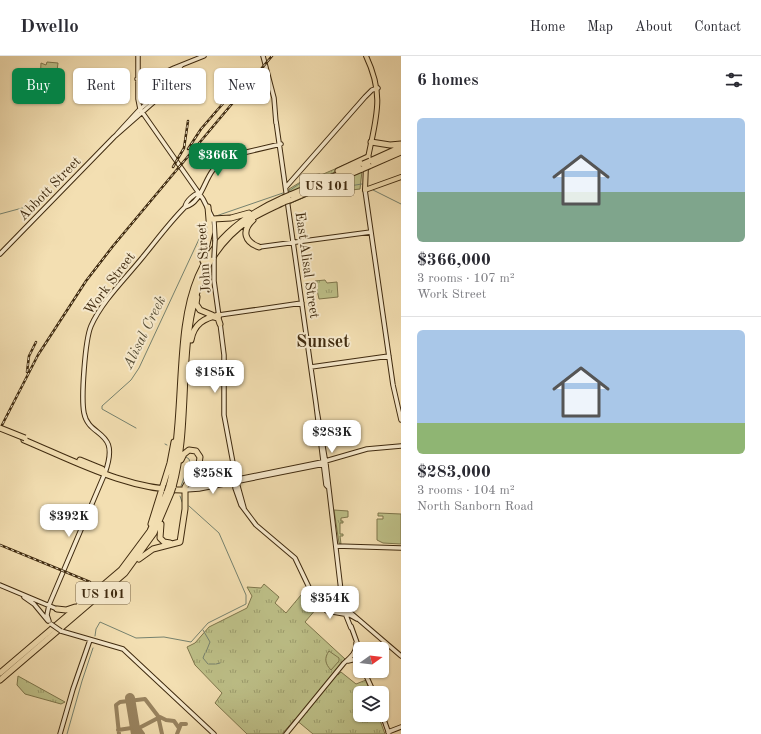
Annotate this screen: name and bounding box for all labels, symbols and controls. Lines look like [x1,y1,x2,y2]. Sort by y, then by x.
text: Dwello [20,18,79,37]
text: Home [530,20,565,34]
text: Map [587,20,613,34]
text: About [635,20,672,34]
text: Contact [694,20,741,34]
chip: Buy [12,68,65,104]
chip: Rent [73,68,130,104]
chip: Filters [138,68,206,104]
chip: New [214,68,270,104]
icon: filters [723,69,745,91]
text: 6 homes [417,72,479,89]
pin: $366K [190,143,246,177]
icon: home [545,144,617,216]
text: $366K [198,149,238,162]
street label: Abbott Street [16,154,84,223]
road number: US 101 [300,174,354,196]
street label: East Alisal Street [293,211,321,319]
street label: John Street [195,222,213,294]
street label: Work Street [82,250,138,318]
text: $366,000 [417,252,491,269]
text: 3 rooms · 107 m² [417,272,515,285]
text: Work Street [417,288,486,301]
water label: Alisal Creek [121,294,169,372]
district label: Sunset [296,333,350,351]
icon: home [545,356,617,428]
pin: $185K [187,360,243,394]
text: $185K [195,366,235,379]
pin: $283K [304,420,360,454]
text: $283K [312,426,352,439]
pin: $258K [185,461,241,495]
text: $283,000 [417,464,491,481]
text: $258K [193,467,233,480]
text: 3 rooms · 104 m² [417,484,515,497]
text: North Sanborn Road [417,500,534,513]
pin: $392K [41,504,97,538]
text: $392K [49,510,89,523]
road number: US 101 [76,582,130,604]
pin: $354K [302,586,358,620]
text: $354K [310,592,350,605]
north arrow [353,642,389,678]
map controls [353,642,389,722]
button: layers [353,686,389,722]

